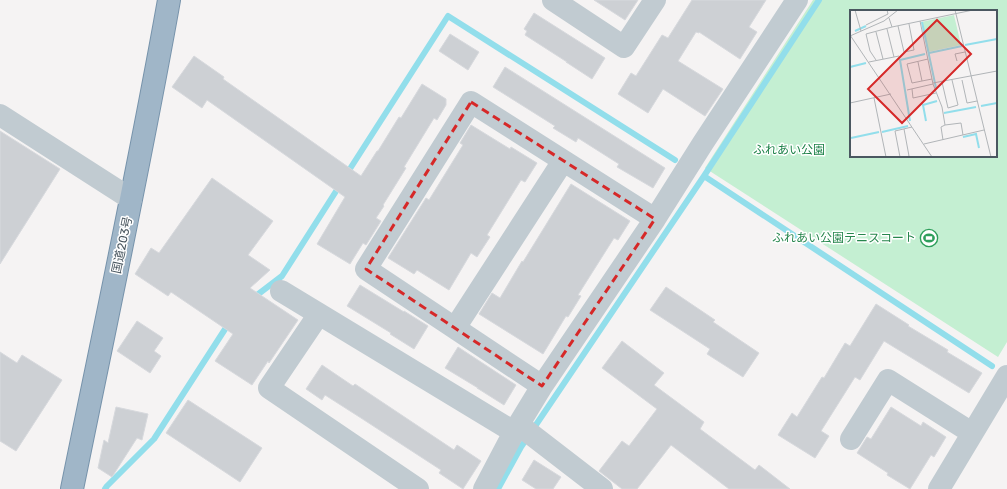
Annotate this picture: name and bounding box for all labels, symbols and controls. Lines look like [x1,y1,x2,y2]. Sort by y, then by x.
inset map [850,10,997,157]
park label: ふれあい公園 [753,143,825,157]
street label: 国道203号 [109,215,135,275]
sports icon: ふれあい公園テニスコート [919,228,939,248]
place label: ふれあい公園テニスコート [772,231,916,245]

